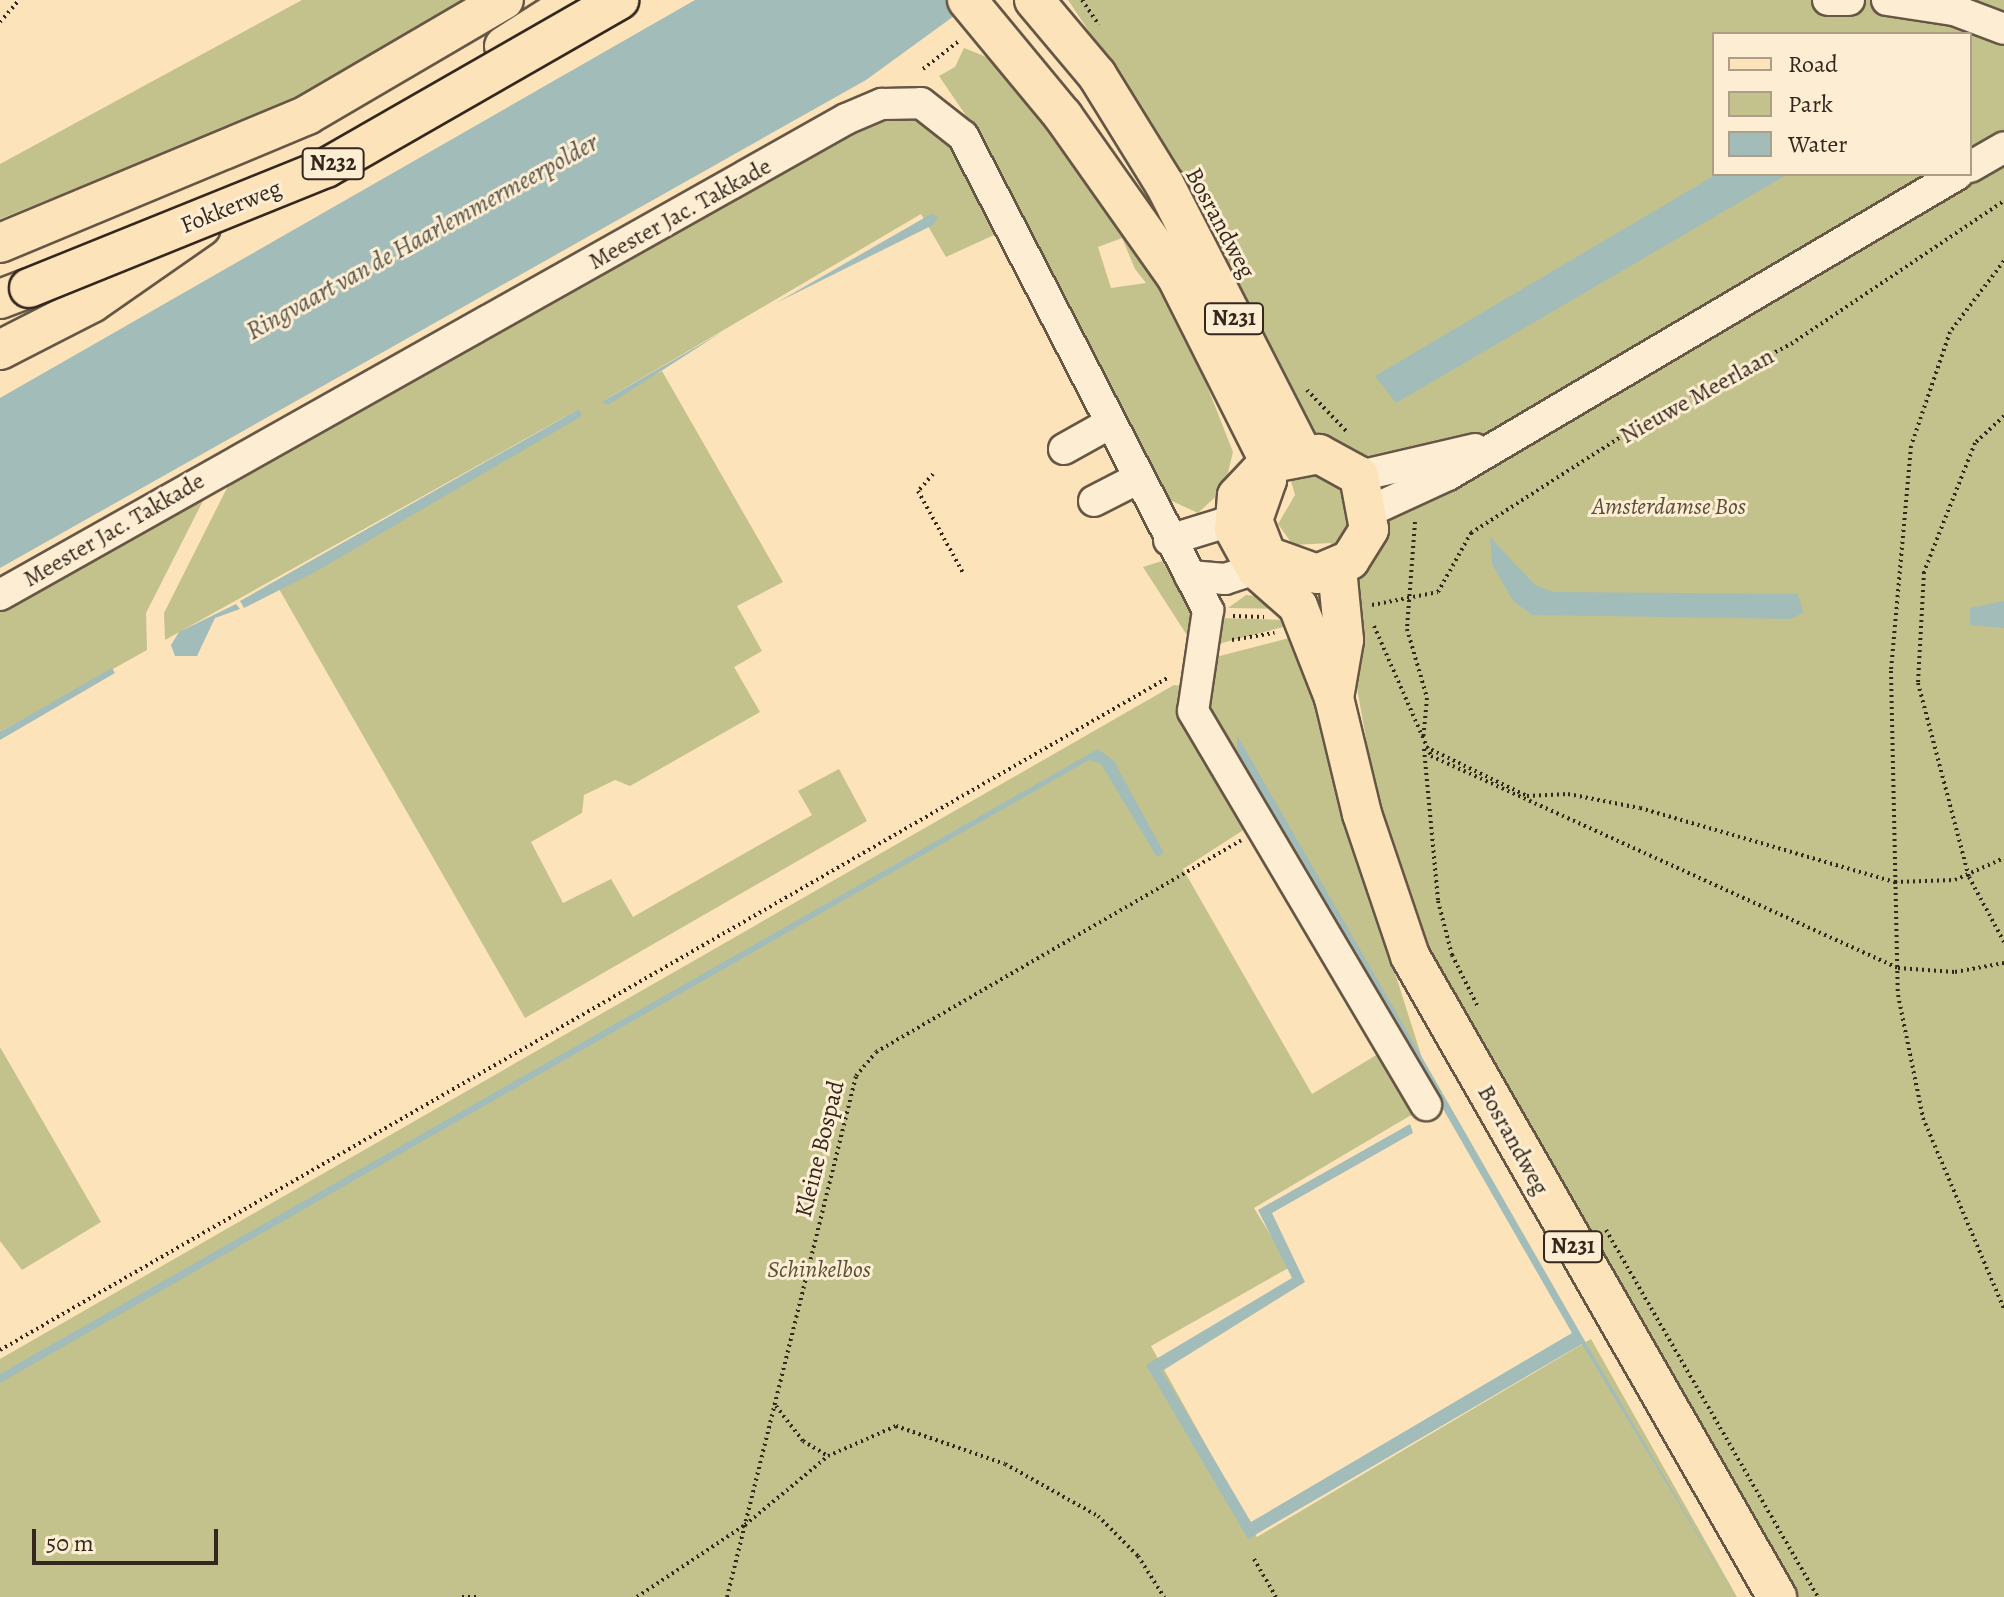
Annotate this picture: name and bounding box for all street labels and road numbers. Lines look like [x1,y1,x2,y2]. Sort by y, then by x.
road number: N232 [301,146,365,182]
street label: Meester Jac. Takkade [583,152,777,276]
street label: Bosrandweg [1179,163,1261,283]
street label: Fokkerweg [177,174,285,240]
road number: N231 [1204,301,1264,337]
street label: Nieuwe Meerlaan [1615,342,1779,450]
street label: Meester Jac. Takkade [18,466,210,594]
street label: Kleine Bospad [789,1078,851,1220]
street label: Bosrandweg [1471,1080,1555,1200]
road number: N231 [1543,1229,1603,1265]

